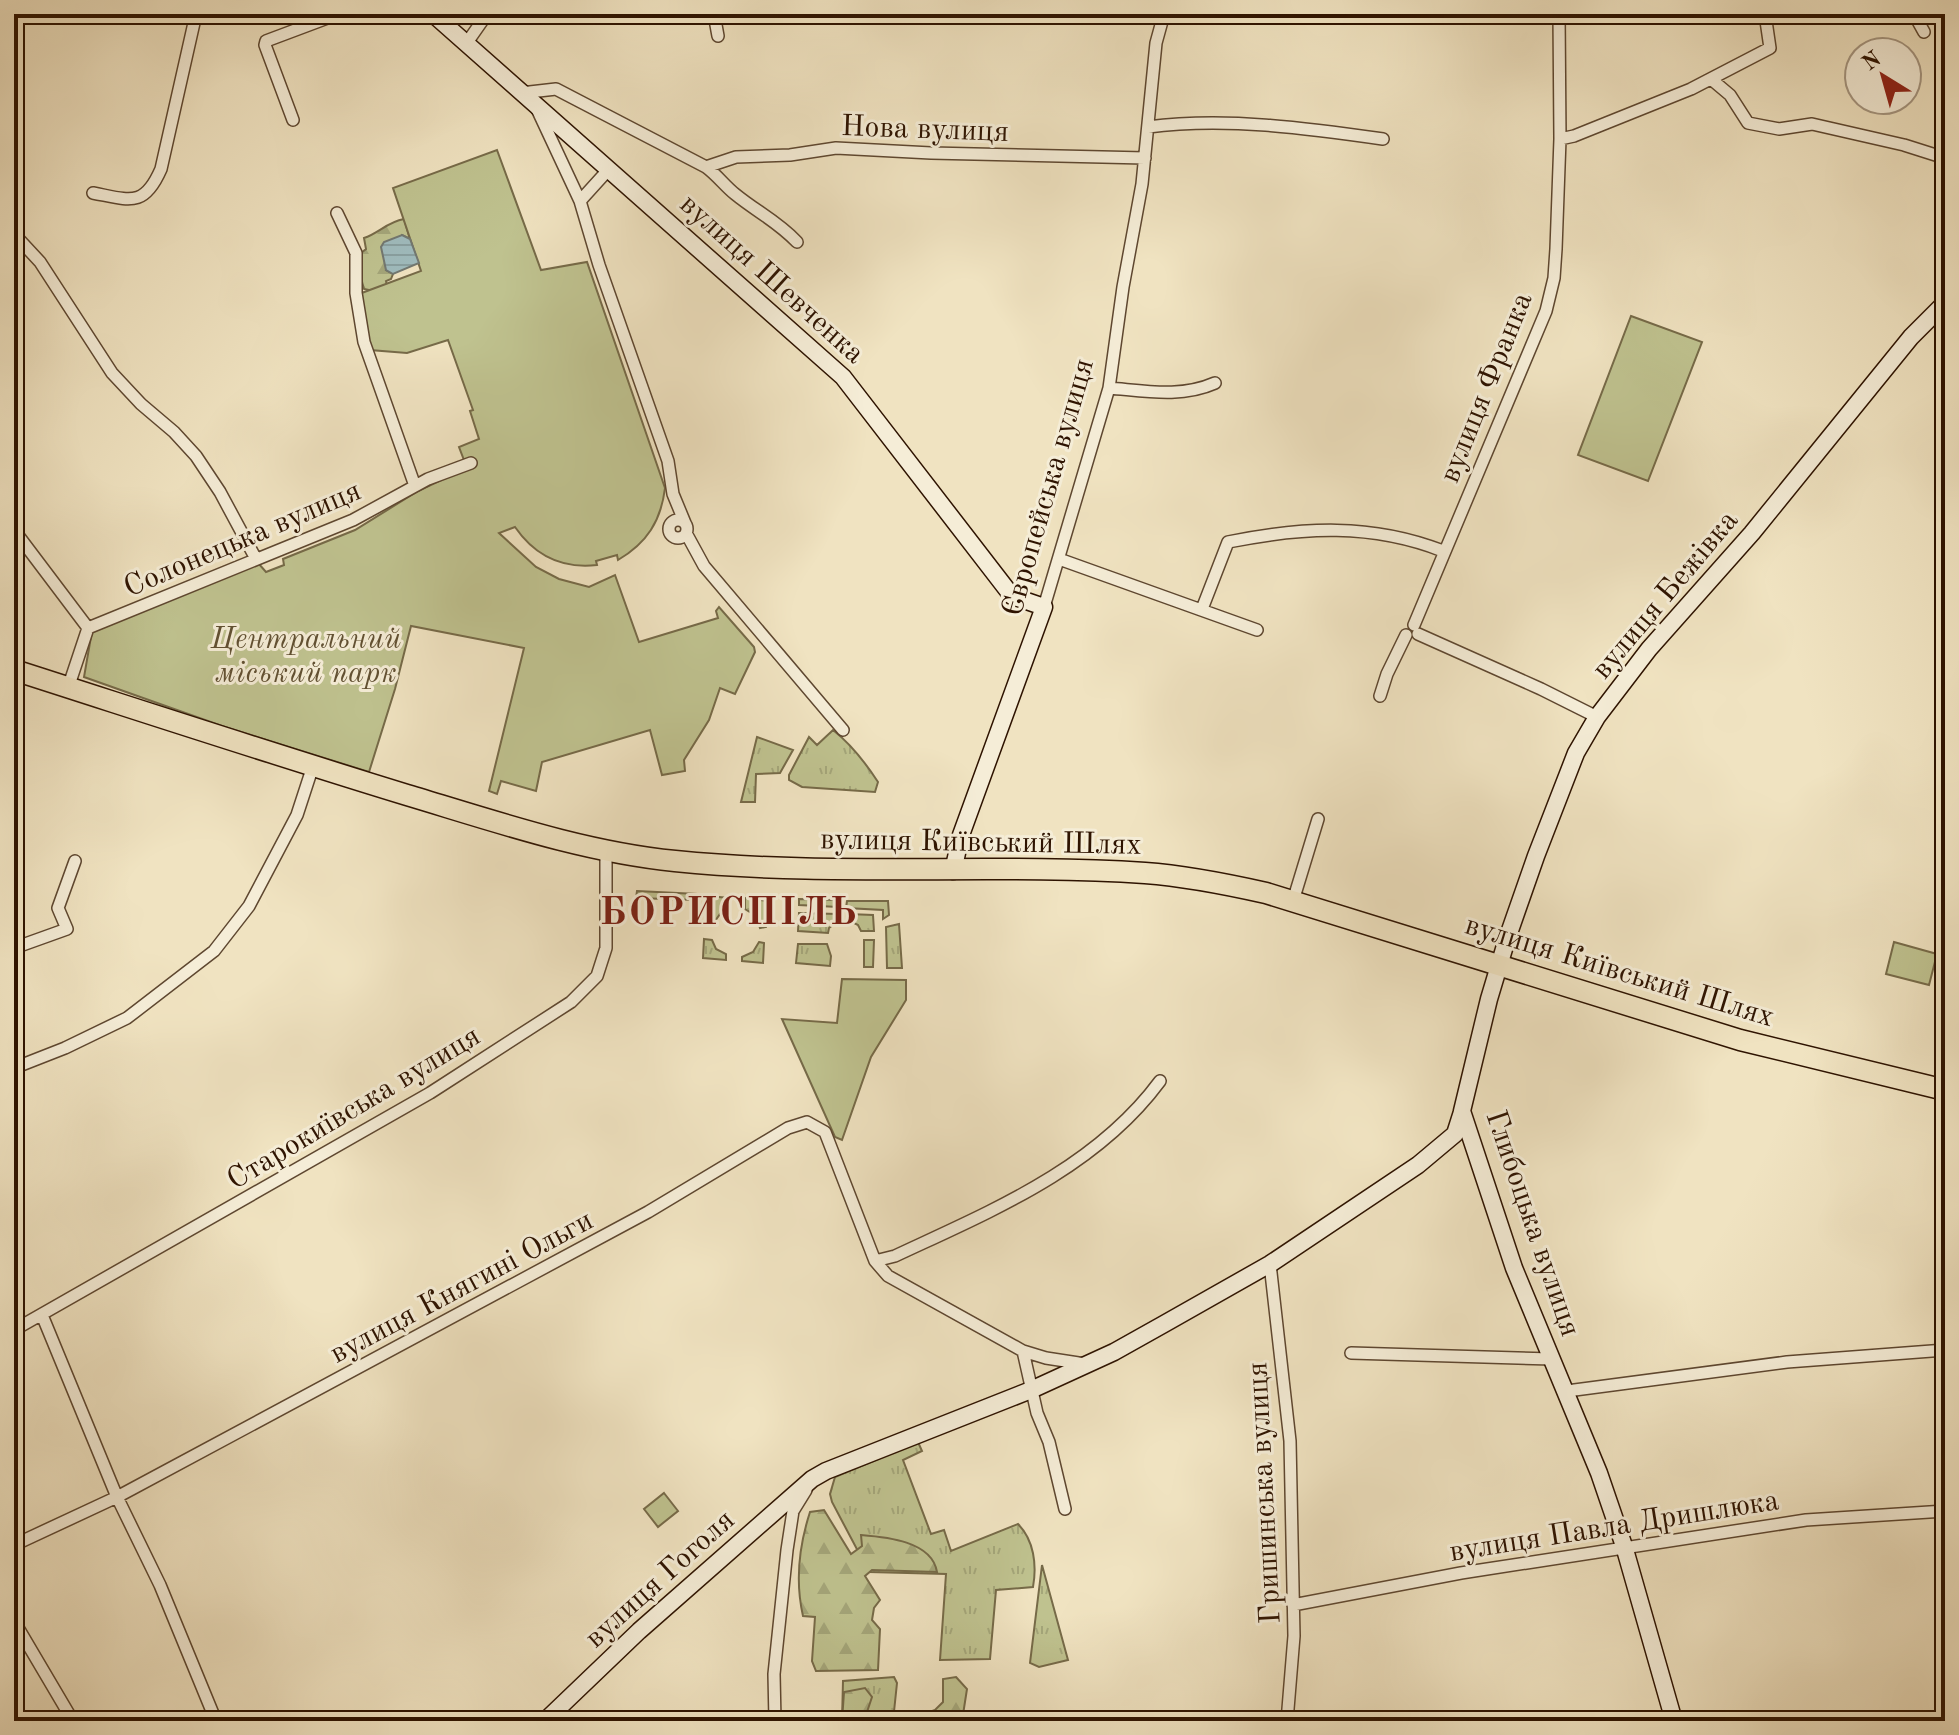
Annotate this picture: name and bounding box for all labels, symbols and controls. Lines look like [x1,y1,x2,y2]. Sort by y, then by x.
north arrow [1843,36,1923,116]
text: N [1859,48,1886,75]
street label: Нова вулиця [840,112,1009,148]
street label: вулиця Шевченка [674,189,870,370]
street label: вулиця Франка [1435,288,1539,487]
street label: Європейська вулиця [998,356,1100,620]
street label: Солонецька вулиця [120,476,366,603]
street label: вулиця Бежівка [1587,505,1744,685]
park label: Центральний міський парк [210,625,401,689]
street label: вулиця Київський Шлях [820,825,1142,861]
district label: БОРИСПІЛЬ [600,895,858,933]
street label: вулиця Київський Шлях [1461,911,1778,1033]
street label: Старокиївська вулиця [222,1021,486,1196]
street label: Глибоцька вулиця [1479,1107,1585,1340]
street label: вулиця Княгині Ольги [326,1206,598,1370]
street label: Гришинська вулиця [1243,1361,1287,1625]
street label: вулиця Павла Дришлюка [1447,1486,1781,1568]
street label: вулиця Гоголя [580,1505,741,1654]

